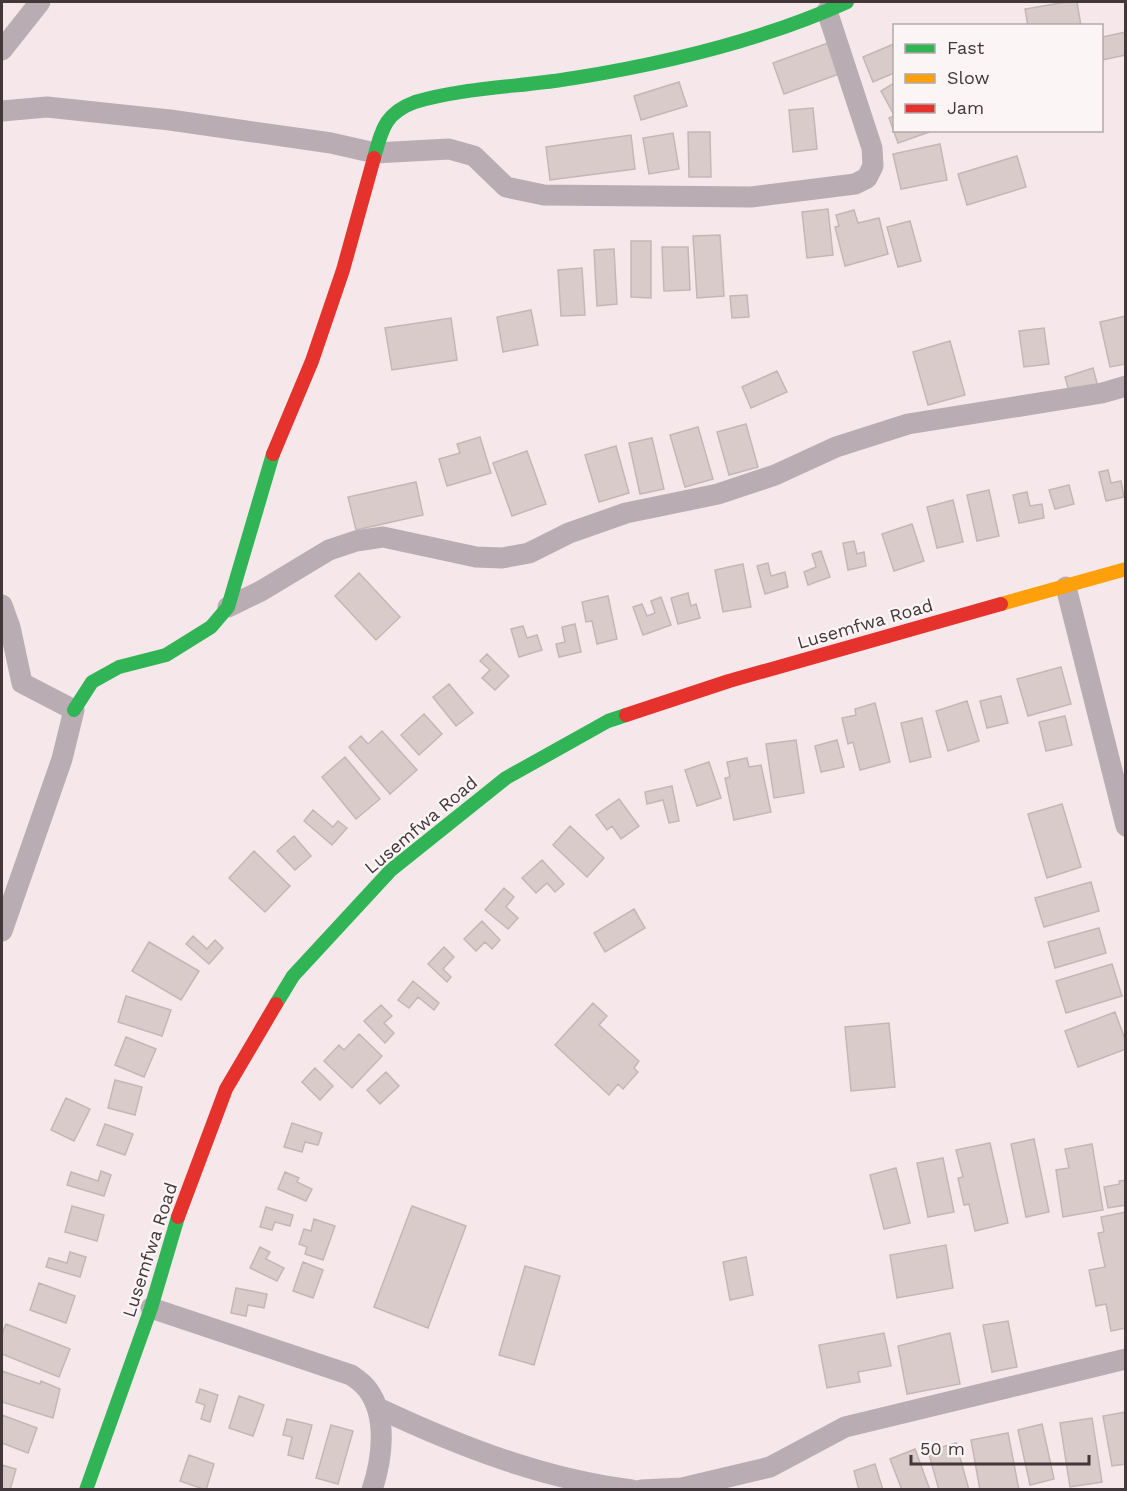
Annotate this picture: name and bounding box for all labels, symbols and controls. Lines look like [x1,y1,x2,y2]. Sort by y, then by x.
legend [893,24,1103,132]
text: Fast [947,37,985,58]
text: Slow [947,67,990,88]
text: Jam [947,97,984,118]
street label: Lusemfwa Road [795,594,935,653]
street label: Lusemfwa Road [360,771,481,878]
street label: Lusemfwa Road [118,1180,181,1320]
scale bar [911,1428,1090,1466]
text: 50 m [920,1438,965,1459]

